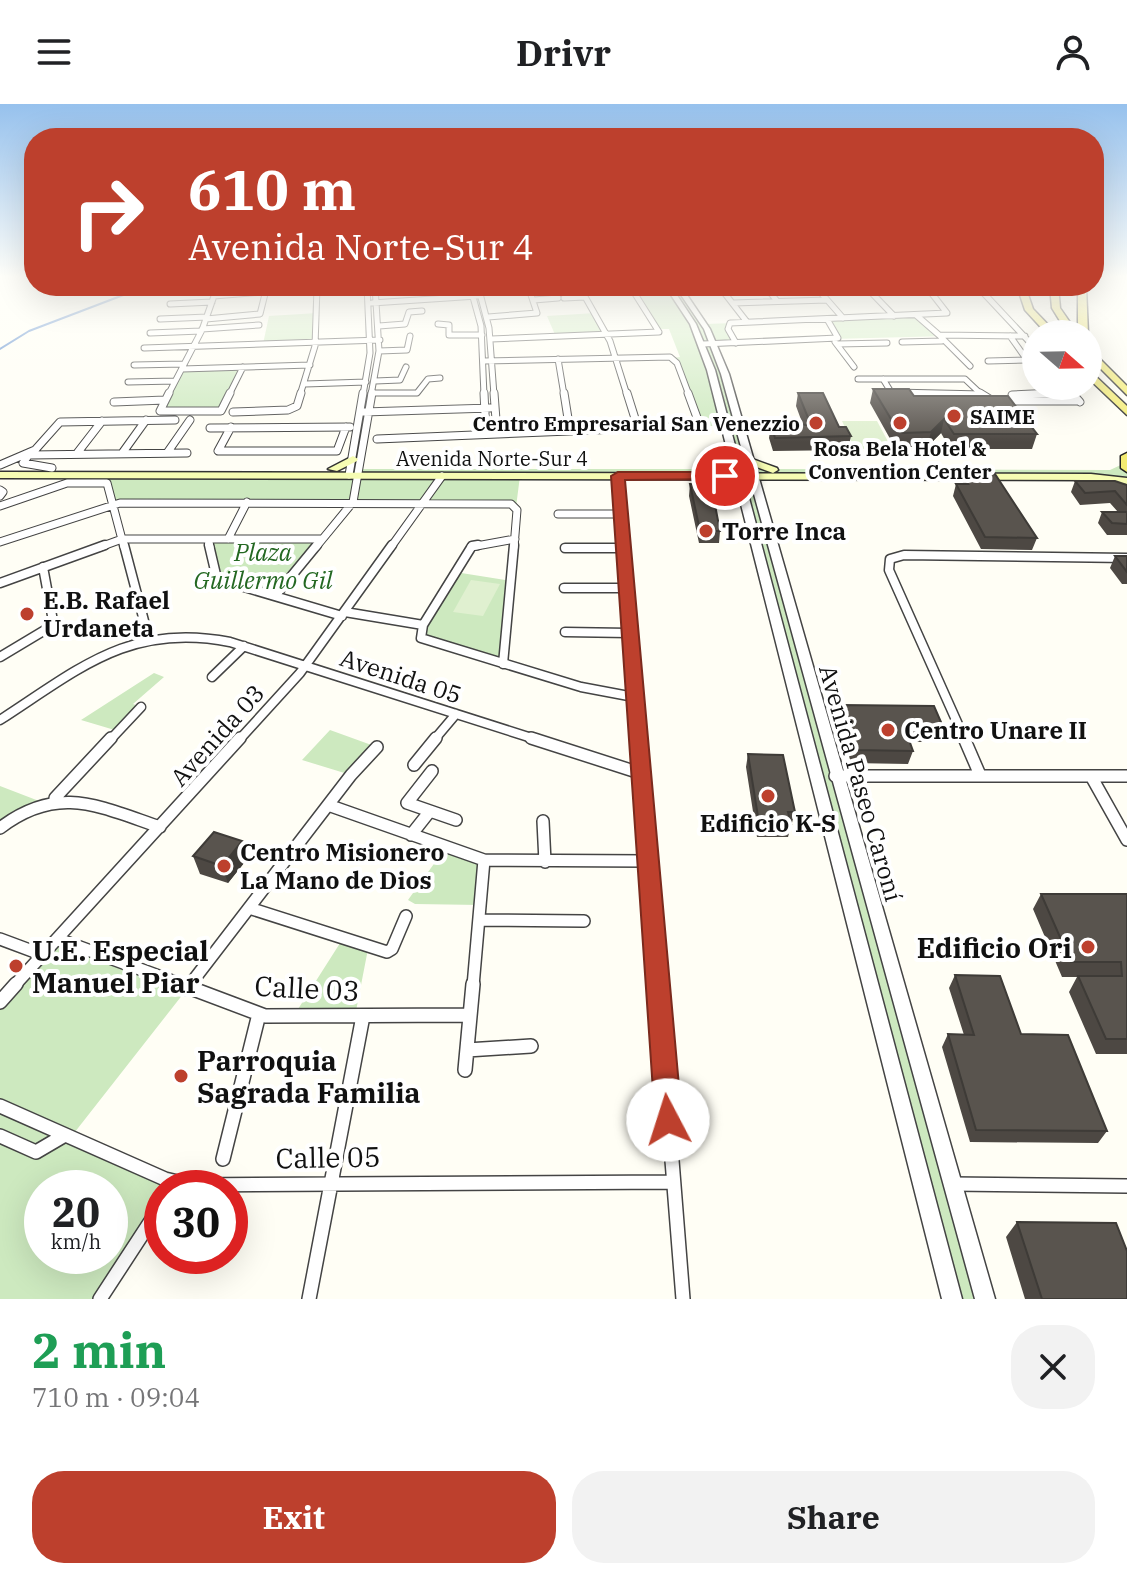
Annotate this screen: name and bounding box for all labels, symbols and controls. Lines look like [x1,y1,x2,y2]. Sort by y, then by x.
text: Drivr [516,29,611,76]
icon: menu [32,30,76,74]
icon: person [1051,30,1095,74]
text: 610 m [188,153,356,225]
icon: right [56,160,160,264]
text: Avenida Norte-Sur 4 [188,223,534,270]
north arrow [1022,320,1102,400]
map controls [1022,320,1102,400]
place label: SAIME [970,403,1035,430]
marker: SAIME [945,407,963,425]
place label: Centro Empresarial San Venezzio [473,410,800,437]
marker: Centro Empresarial San Venezzio [807,414,825,432]
marker: Rosa Bela Hotel & Convention Center [891,414,909,432]
place label: Rosa Bela Hotel & Convention Center [808,435,992,485]
pin [691,442,759,510]
street label: Avenida Norte-Sur 4 [396,445,588,472]
icon: arrive [703,454,747,498]
place label: Torre Inca [722,515,847,547]
marker: Torre Inca [697,522,715,540]
park label: Plaza Guillermo Gil [193,536,334,596]
place label: E.B. Rafael Urdaneta [43,584,170,644]
marker: E.B. Rafael Urdaneta [18,605,36,623]
street label: Avenida 05 [336,641,466,711]
street label: Avenida Paseo Caroní [812,661,910,905]
street label: Avenida 03 [163,677,271,793]
place label: Centro Unare II [904,714,1087,746]
marker: Centro Unare II [879,721,897,739]
marker: Edificio K-S [759,787,777,805]
place label: Edificio K-S [700,807,836,839]
place label: Centro Misionero La Mano de Dios [240,836,445,896]
marker: Centro Misionero La Mano de Dios [215,857,233,875]
place label: Edificio Ori [917,929,1072,966]
place label: U.E. Especial Manuel Piar [32,932,209,1001]
marker: Edificio Ori [1079,938,1097,956]
marker: U.E. Especial Manuel Piar [7,957,25,975]
street label: Calle 03 [254,967,360,1009]
place label: Parroquia Sagrada Familia [197,1042,421,1111]
marker: Parroquia Sagrada Familia [172,1067,190,1085]
position arrow [626,1078,710,1162]
street label: Calle 05 [275,1138,381,1176]
speed limit sign: 30 [144,1170,248,1274]
text: 20 [52,1186,100,1238]
text: km/h [51,1228,101,1255]
text: 2 min [32,1319,166,1381]
button: close [1011,1325,1095,1409]
text: 710 m · 09:04 [32,1380,200,1414]
button: Exit [32,1471,556,1563]
button: Share [572,1471,1095,1563]

